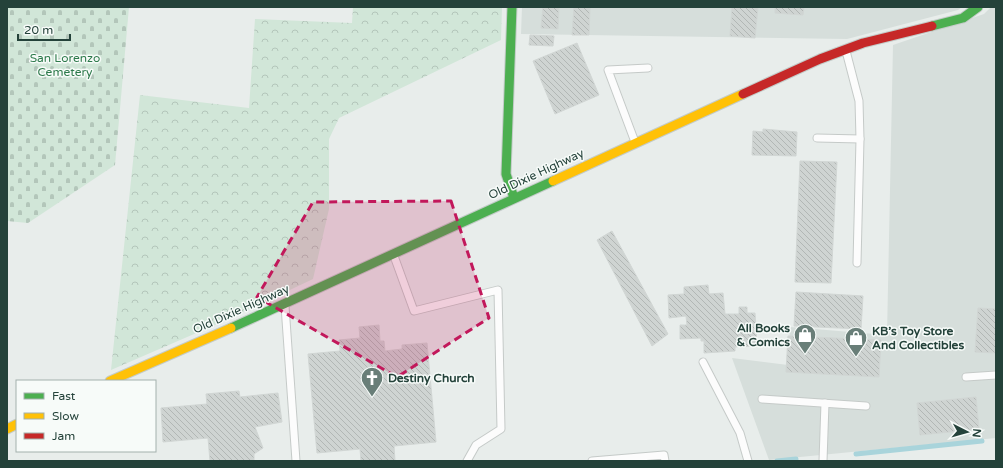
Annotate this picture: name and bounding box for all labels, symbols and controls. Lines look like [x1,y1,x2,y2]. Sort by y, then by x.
scale bar [18,16,70,42]
text: 20 m [24,23,53,37]
park label: San Lorenzo Cemetery [30,51,100,79]
street label: Old Dixie Highway [486,145,586,202]
street label: Old Dixie Highway [191,281,292,337]
place label: All Books & Comics [736,321,790,349]
shop icon: All Books & Comics [792,322,818,355]
place label: KB’s Toy Store And Collectibles [872,324,964,352]
shop icon: KB’s Toy Store And Collectibles [843,325,869,358]
church icon: Destiny Church [359,365,385,398]
place label: Destiny Church [388,371,475,386]
legend [16,380,156,452]
text: Fast [52,389,76,403]
text: Slow [52,409,79,423]
north arrow [947,412,987,452]
text: N [970,428,983,438]
text: Jam [52,429,75,443]

